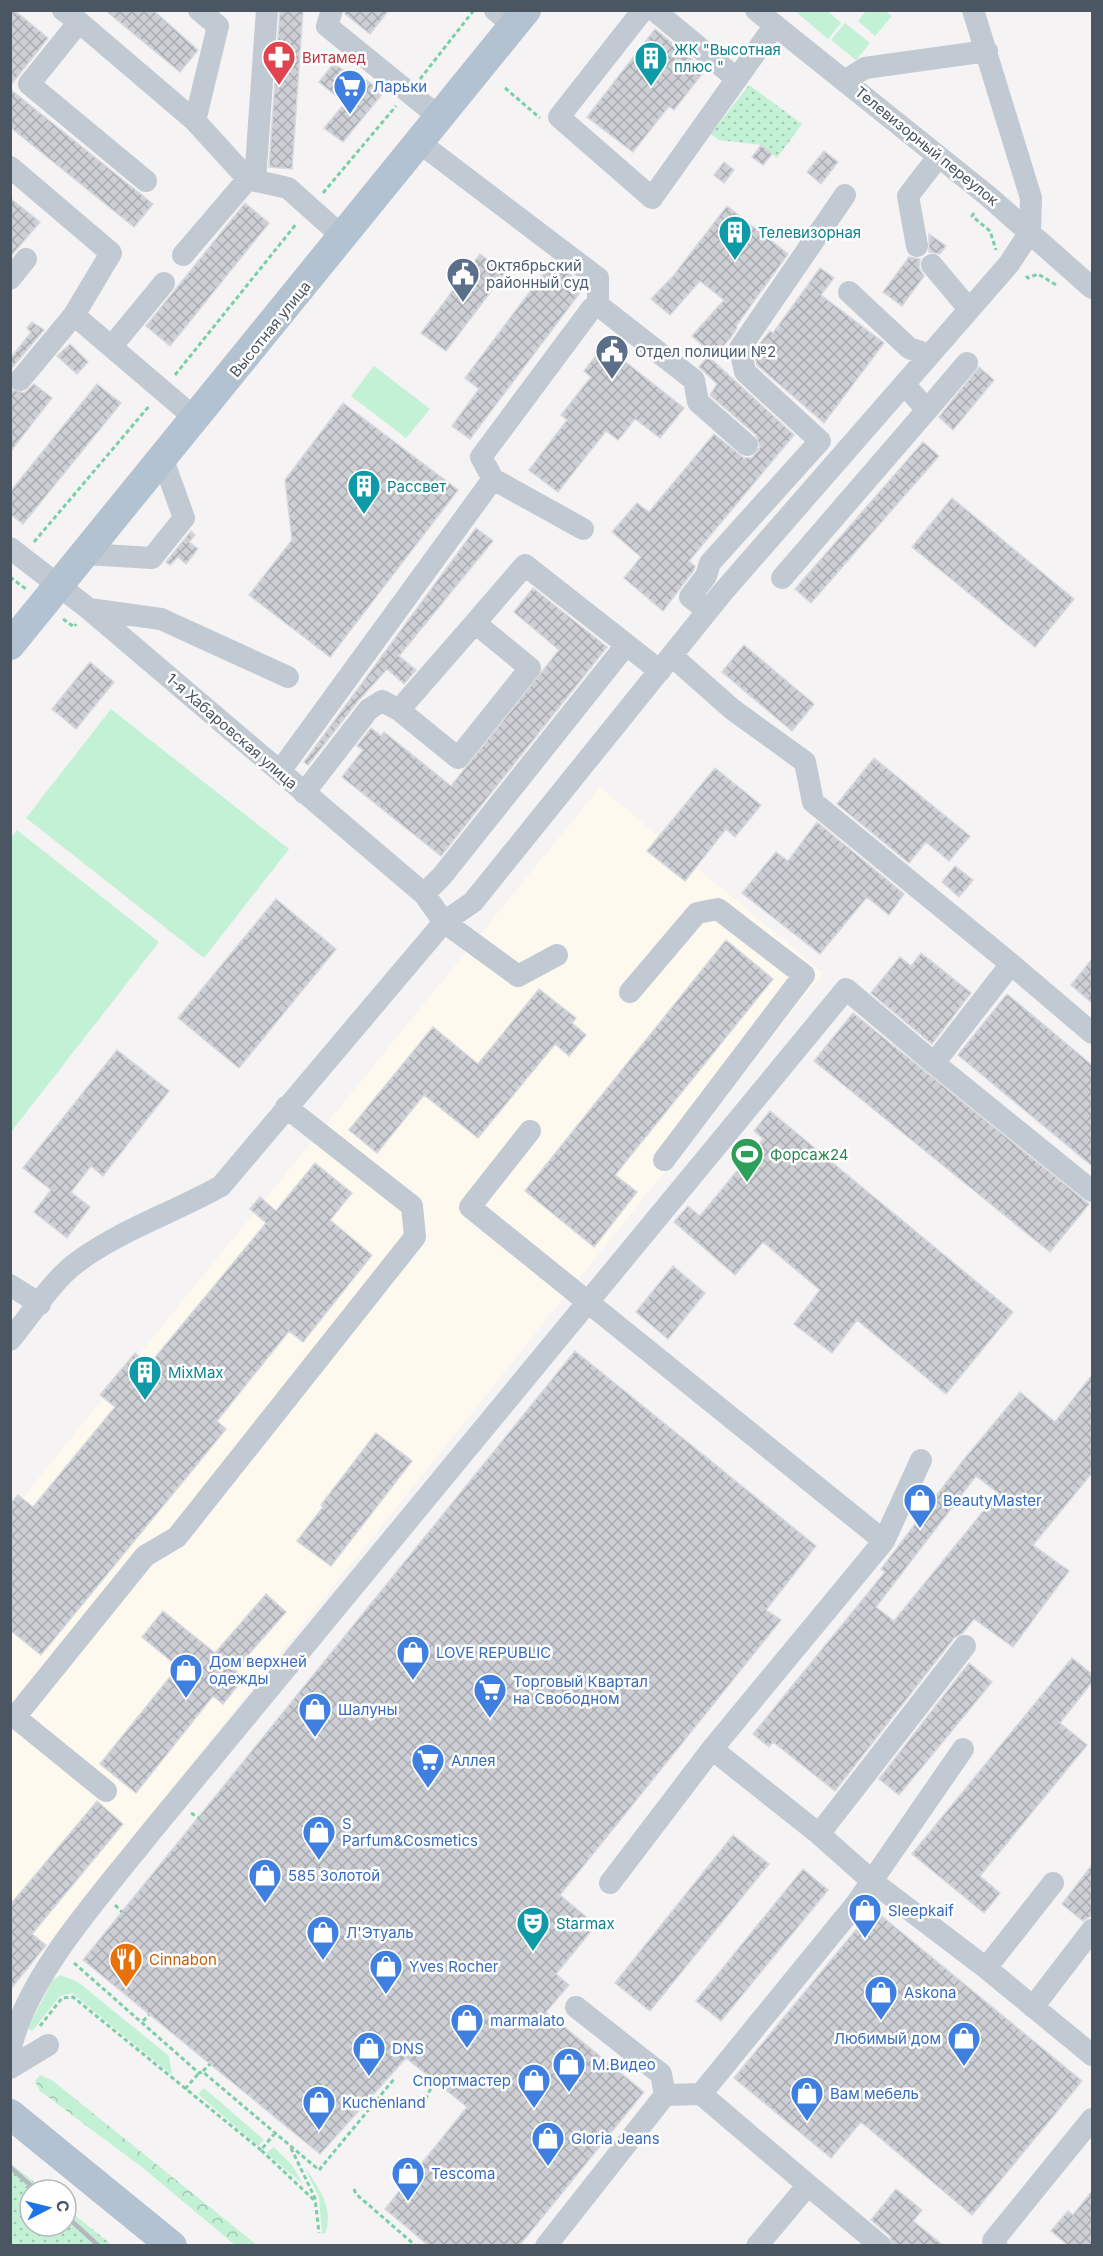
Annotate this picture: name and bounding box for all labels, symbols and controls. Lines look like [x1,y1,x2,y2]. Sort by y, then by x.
pharmacy icon: Витамед [261,39,297,86]
building icon: ЖК "Высотная плюс " [633,40,669,87]
place label: ЖК "Высотная плюс " [674,40,781,76]
place label: Витамед [302,48,366,67]
supermarket icon: Ларьки [332,68,368,115]
place label: Ларьки [373,77,427,96]
street label: Телевизорный переулок [851,82,1003,210]
building icon: Телевизорная [717,214,753,261]
place label: Телевизорная [758,223,861,242]
public building icon: Октябрьский районный суд [445,256,481,303]
place label: Октябрьский районный суд [486,256,589,292]
street label: Высотная улица [225,277,315,381]
public building icon: Отдел полиции №2 [594,333,630,380]
place label: Отдел полиции №2 [635,342,776,361]
building icon: Рассвет [346,468,382,515]
place label: Рассвет [387,477,446,496]
street label: 1-я Хабаровская улица [163,669,301,793]
sports icon: Форсаж24 [729,1136,765,1183]
place label: Форсаж24 [770,1145,849,1164]
building icon: MixMax [127,1354,163,1401]
place label: MixMax [168,1363,224,1382]
shop icon: BeautyMaster [902,1482,938,1529]
place label: BeautyMaster [943,1491,1042,1510]
shop icon: LOVE REPUBLIC [395,1634,431,1681]
place label: LOVE REPUBLIC [436,1643,551,1662]
shop icon: Дом верхней одежды [168,1652,204,1699]
place label: Дом верхней одежды [209,1652,307,1688]
supermarket icon: Торговый Квартал на Свободном [472,1672,508,1719]
place label: Торговый Квартал на Свободном [513,1672,648,1708]
shop icon: Шалуны [297,1691,333,1738]
place label: Шалуны [338,1700,398,1719]
supermarket icon: Аллея [410,1742,446,1789]
place label: Аллея [451,1751,496,1770]
shop icon: S Parfum&Cosmetics [301,1814,337,1861]
place label: S Parfum&Cosmetics [342,1814,478,1850]
shop icon: 585 Золотой [247,1857,283,1904]
place label: 585 Золотой [288,1866,380,1885]
shop icon: Sleepkaif [847,1892,883,1939]
place label: Sleepkaif [888,1901,954,1920]
theatre icon: Starmax [515,1905,551,1952]
shop icon: Л'Этуаль [305,1914,341,1961]
place label: Starmax [556,1914,615,1933]
place label: Л'Этуаль [346,1923,414,1942]
restaurant icon: Cinnabon [108,1941,144,1988]
shop icon: Yves Rocher [368,1948,404,1995]
place label: Cinnabon [149,1950,217,1969]
place label: Yves Rocher [409,1957,499,1976]
shop icon: Askona [863,1974,899,2021]
place label: Askona [904,1983,956,2002]
shop icon: marmalato [449,2002,485,2049]
place label: marmalato [490,2011,565,2030]
shop icon: Любимый дом [946,2020,982,2067]
place label: Любимый дом [834,2029,941,2048]
shop icon: DNS [351,2030,387,2077]
place label: DNS [392,2039,424,2058]
shop icon: М.Видео [551,2046,587,2093]
place label: М.Видео [592,2055,656,2074]
shop icon: Спортмастер [516,2062,552,2109]
place label: Спортмастер [413,2071,511,2090]
shop icon: Вам мебель [789,2075,825,2122]
shop icon: Kuchenland [301,2084,337,2131]
place label: Вам мебель [830,2084,919,2103]
place label: Kuchenland [342,2093,426,2112]
shop icon: Gloria Jeans [530,2120,566,2167]
place label: Gloria Jeans [571,2129,660,2148]
shop icon: Tescoma [390,2155,426,2202]
place label: Tescoma [431,2164,495,2183]
north arrow [18,2178,78,2238]
text: С [52,2199,74,2213]

